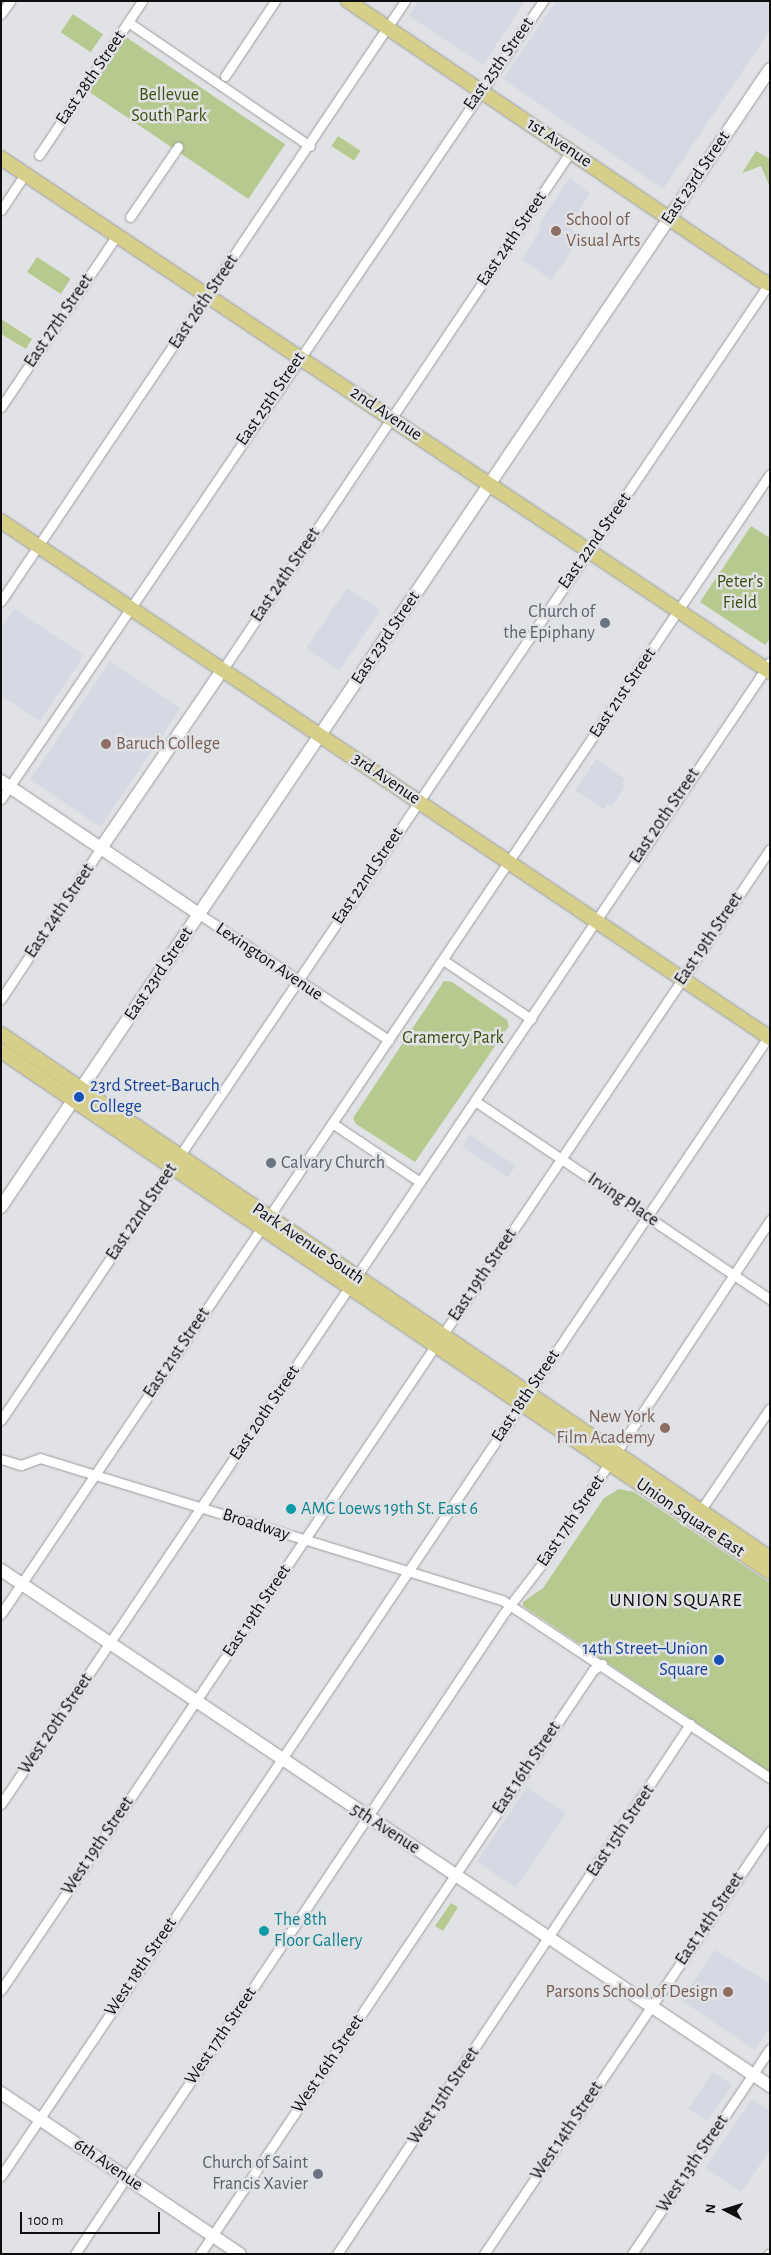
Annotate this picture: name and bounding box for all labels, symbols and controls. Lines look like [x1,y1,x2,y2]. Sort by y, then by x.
street label: East 25th Street [459,14,539,114]
street label: East 28th Street [52,27,130,129]
park label: Bellevue South Park [131,85,207,128]
street label: 1st Avenue [522,113,596,173]
street label: East 23rd Street [657,127,735,229]
street label: East 24th Street [472,188,552,290]
place label: School of Visual Arts [566,210,641,252]
marker: School of Visual Arts [550,225,562,237]
street label: East 26th Street [165,251,243,353]
street label: East 27th Street [20,270,98,372]
street label: East 25th Street [232,348,310,450]
street label: 2nd Avenue [346,382,426,446]
street label: East 22nd Street [554,489,636,593]
street label: East 24th Street [246,524,326,626]
park label: Peter's Field [717,572,763,614]
street label: East 23rd Street [347,587,425,689]
place label: Church of the Epiphany [503,602,595,644]
marker: Church of the Epiphany [599,617,611,629]
street label: East 21st Street [585,644,661,742]
place label: Baruch College [116,733,220,755]
marker: Baruch College [100,738,112,750]
street label: 3rd Avenue [348,748,424,810]
street label: East 20th Street [625,764,705,868]
street label: East 22nd Street [328,823,408,929]
street label: East 24th Street [20,860,100,962]
street label: East 19th Street [670,889,748,989]
street label: Lexington Avenue [211,918,327,1006]
street label: East 23rd Street [120,923,198,1025]
park label: Gramercy Park [402,1027,504,1049]
place label: 23rd Street-Baruch College [90,1076,220,1118]
marker: 23rd Street-Baruch College [72,1090,86,1104]
place label: Calvary Church [281,1152,385,1174]
marker: Calvary Church [265,1157,277,1169]
street label: East 22nd Street [102,1159,182,1265]
street label: Irving Place [583,1168,663,1232]
street label: Park Avenue South [248,1198,368,1290]
street label: East 19th Street [444,1225,522,1325]
street label: East 21st Street [139,1304,215,1402]
street label: East 18th Street [487,1346,565,1446]
street label: East 20th Street [225,1361,305,1465]
place label: New York Film Academy [557,1407,655,1450]
marker: New York Film Academy [659,1422,671,1434]
street label: East 17th Street [532,1471,610,1571]
street label: Union Square East [632,1474,748,1562]
place label: AMC Loews 19th St. East 6 [301,1498,478,1520]
marker: AMC Loews 19th St. East 6 [285,1503,297,1515]
street label: Broadway [220,1504,292,1546]
street label: East 19th Street [218,1561,296,1661]
district label: UNION SQUARE [608,1590,744,1612]
place label: 14th Street–Union Square [582,1639,708,1682]
marker: 14th Street–Union Square [712,1653,726,1667]
street label: West 20th Street [14,1669,98,1779]
street label: East 16th Street [488,1718,566,1818]
street label: East 15th Street [582,1781,660,1881]
street label: West 19th Street [57,1793,139,1899]
street label: 5th Avenue [346,1799,424,1859]
street label: East 14th Street [671,1868,749,1970]
place label: The 8th Floor Gallery [274,1910,362,1952]
street label: West 18th Street [100,1914,182,2020]
marker: The 8th Floor Gallery [258,1925,270,1937]
place label: Parsons School of Design [546,1981,718,2003]
street label: West 17th Street [180,1983,262,2089]
marker: Parsons School of Design [722,1986,734,1998]
street label: West 16th Street [287,2011,369,2117]
street label: West 15th Street [403,2043,485,2149]
street label: West 14th Street [526,2078,608,2184]
street label: West 13th Street [652,2111,734,2217]
street label: 6th Avenue [69,2134,147,2196]
place label: Church of Saint Francis Xavier [202,2153,308,2196]
marker: Church of Saint Francis Xavier [312,2168,324,2180]
north arrow [701,2185,751,2235]
scale bar [22,2202,162,2234]
text: N [704,2203,718,2214]
text: 100 m [28,2213,63,2228]

